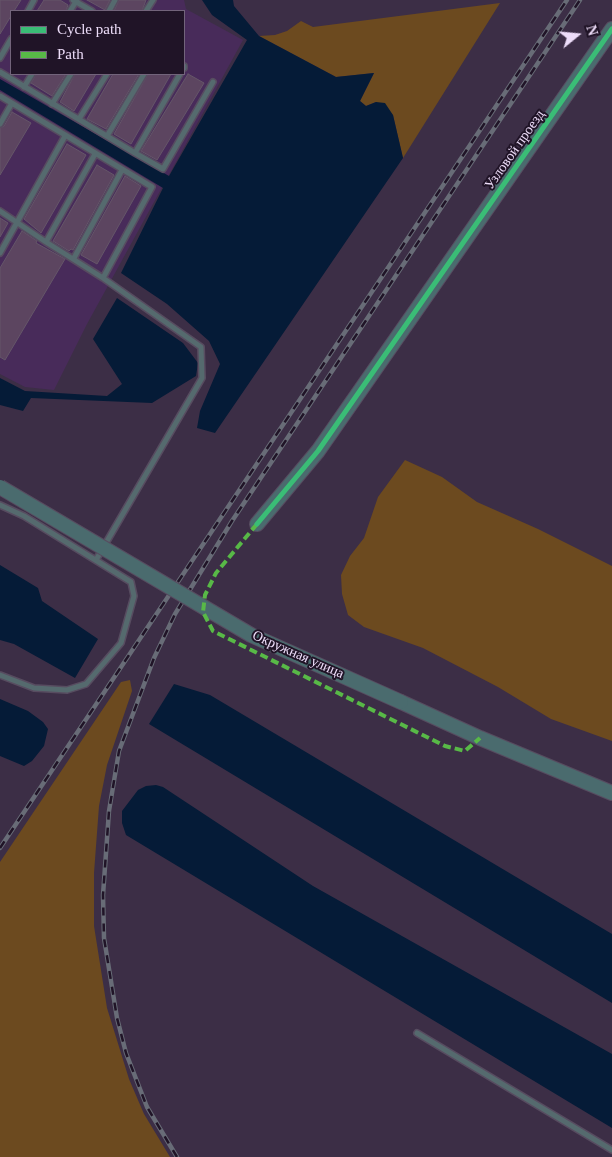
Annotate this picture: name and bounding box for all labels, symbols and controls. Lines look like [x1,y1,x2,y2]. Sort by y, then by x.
legend [10,10,185,75]
north arrow [552,10,602,60]
text: Cycle path [57,21,122,37]
text: N [583,23,600,38]
text: Path [57,46,84,62]
street label: Узловой проезд [481,107,549,193]
street label: Окружная улица [250,627,346,683]

